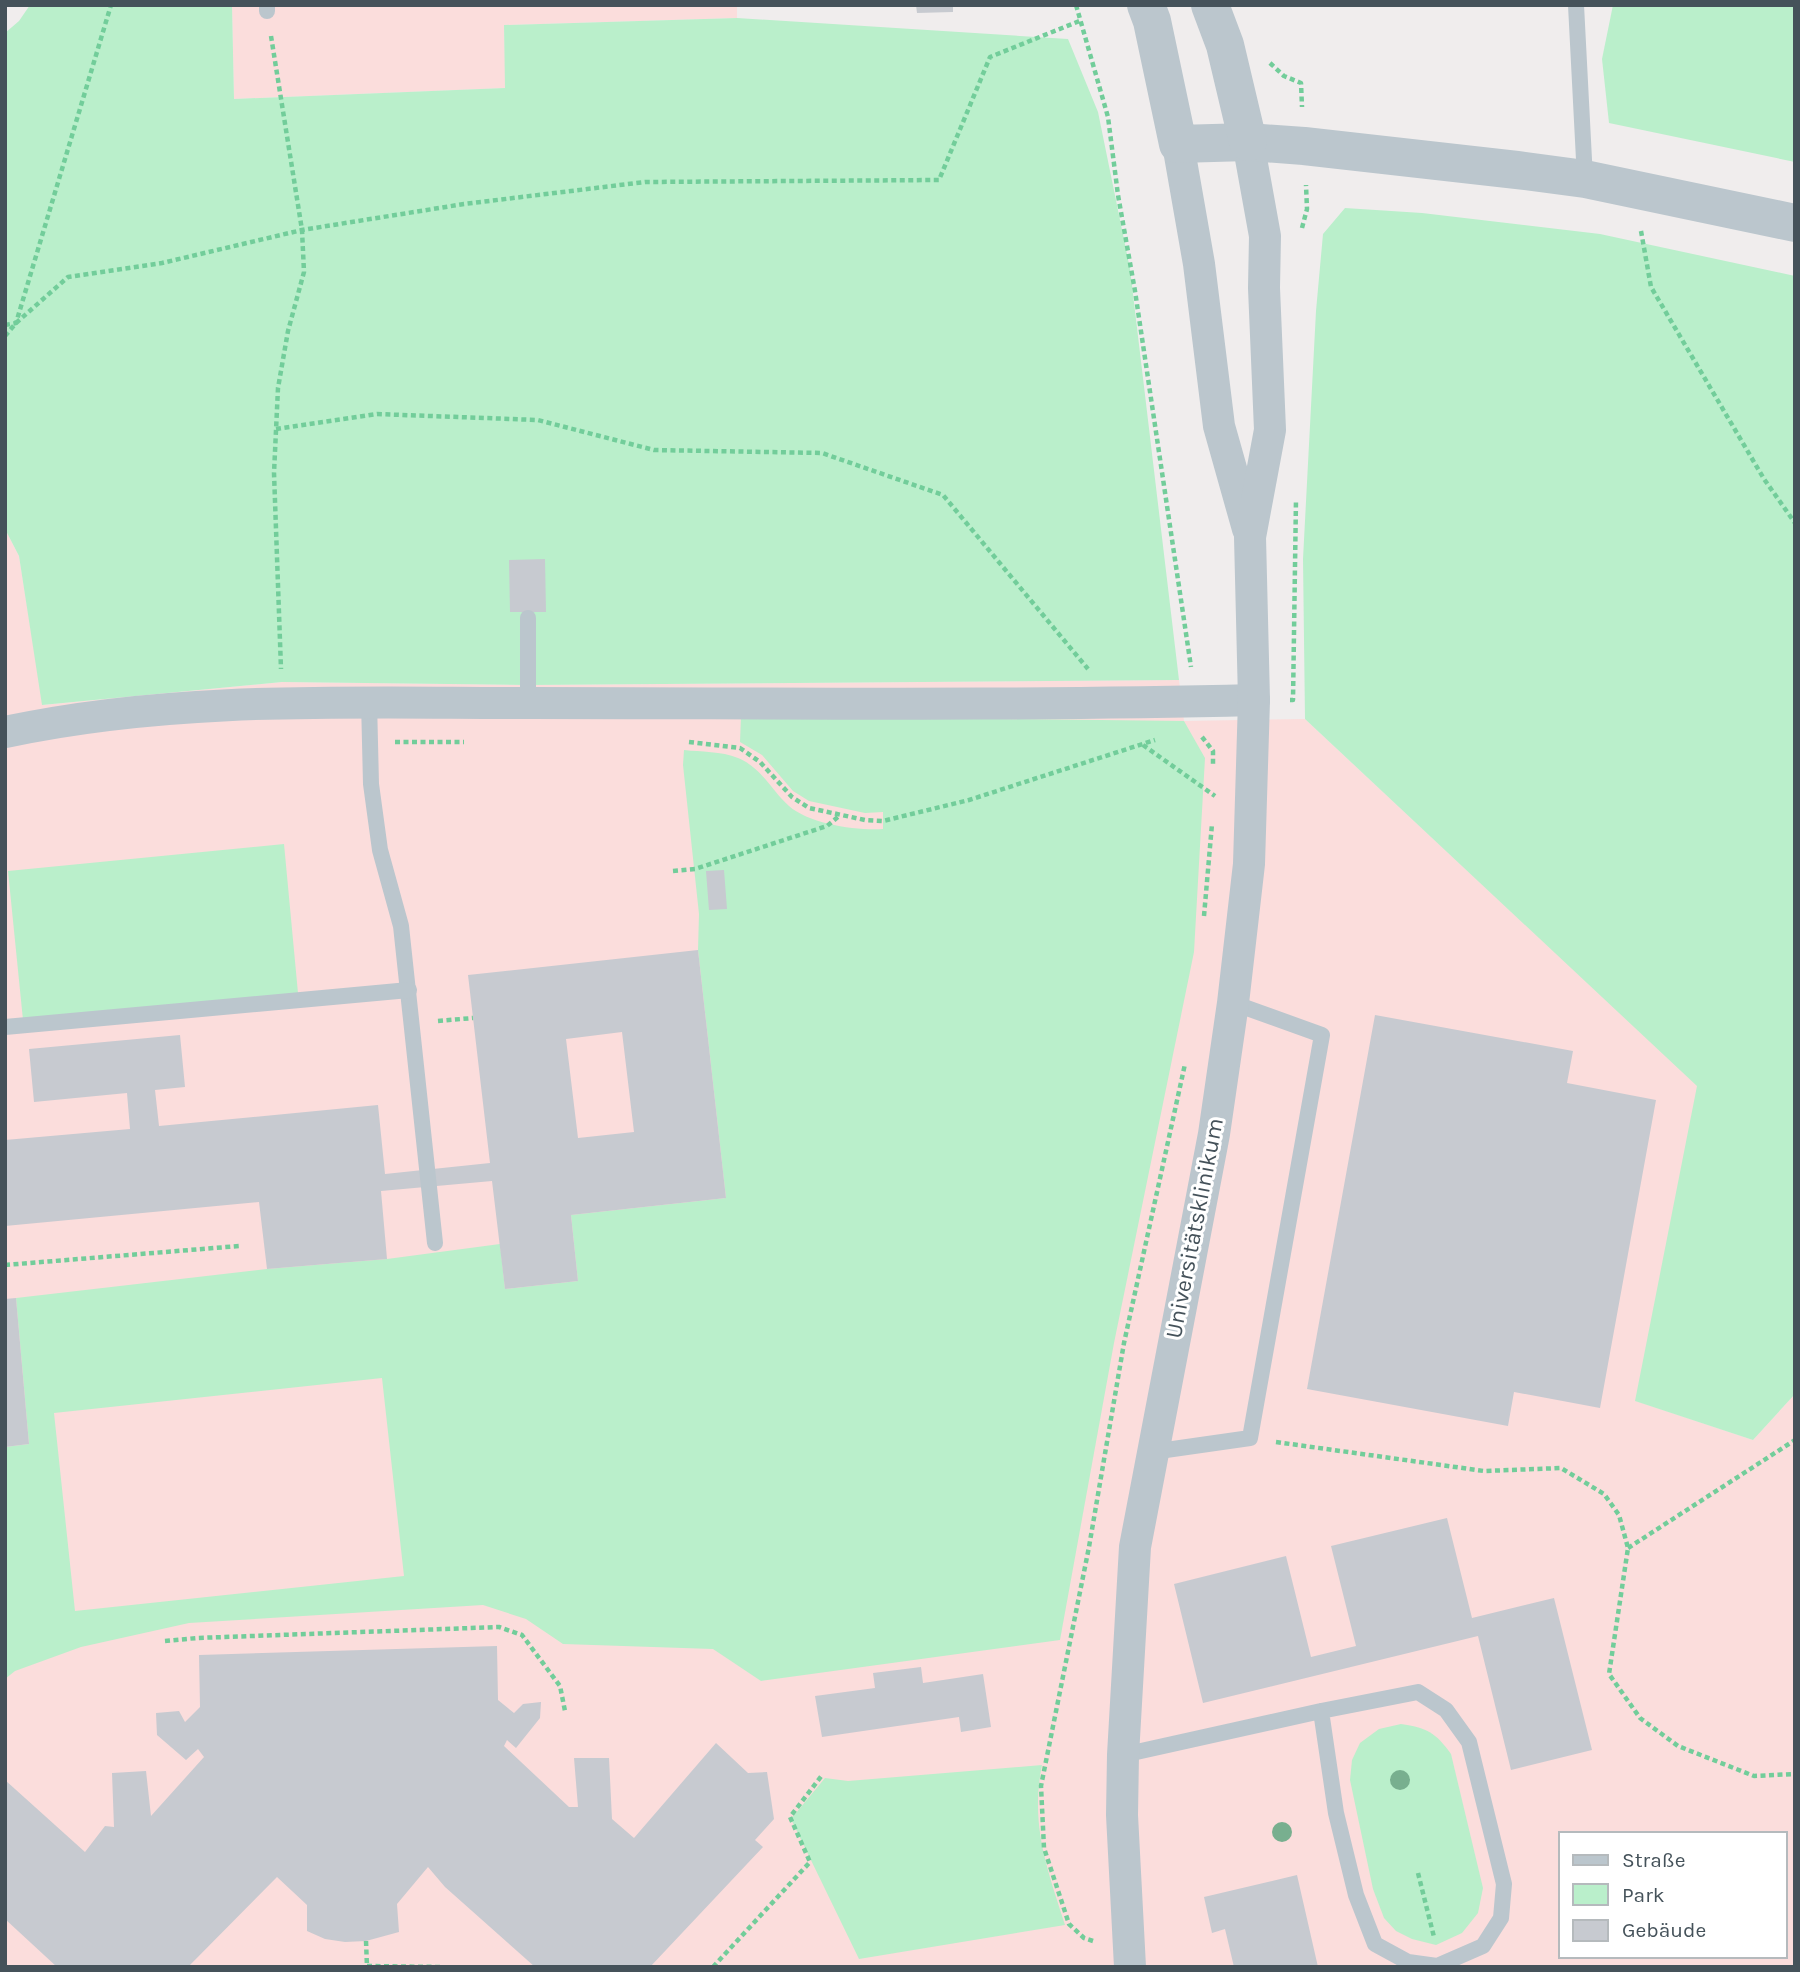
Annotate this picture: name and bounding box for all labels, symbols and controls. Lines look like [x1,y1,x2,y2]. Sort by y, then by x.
street label: Universitätsklinikum [1160,1116,1229,1341]
legend [1559,1832,1786,1958]
text: Straße [1622,1848,1685,1872]
text: Park [1622,1883,1665,1907]
text: Gebäude [1622,1918,1706,1942]

